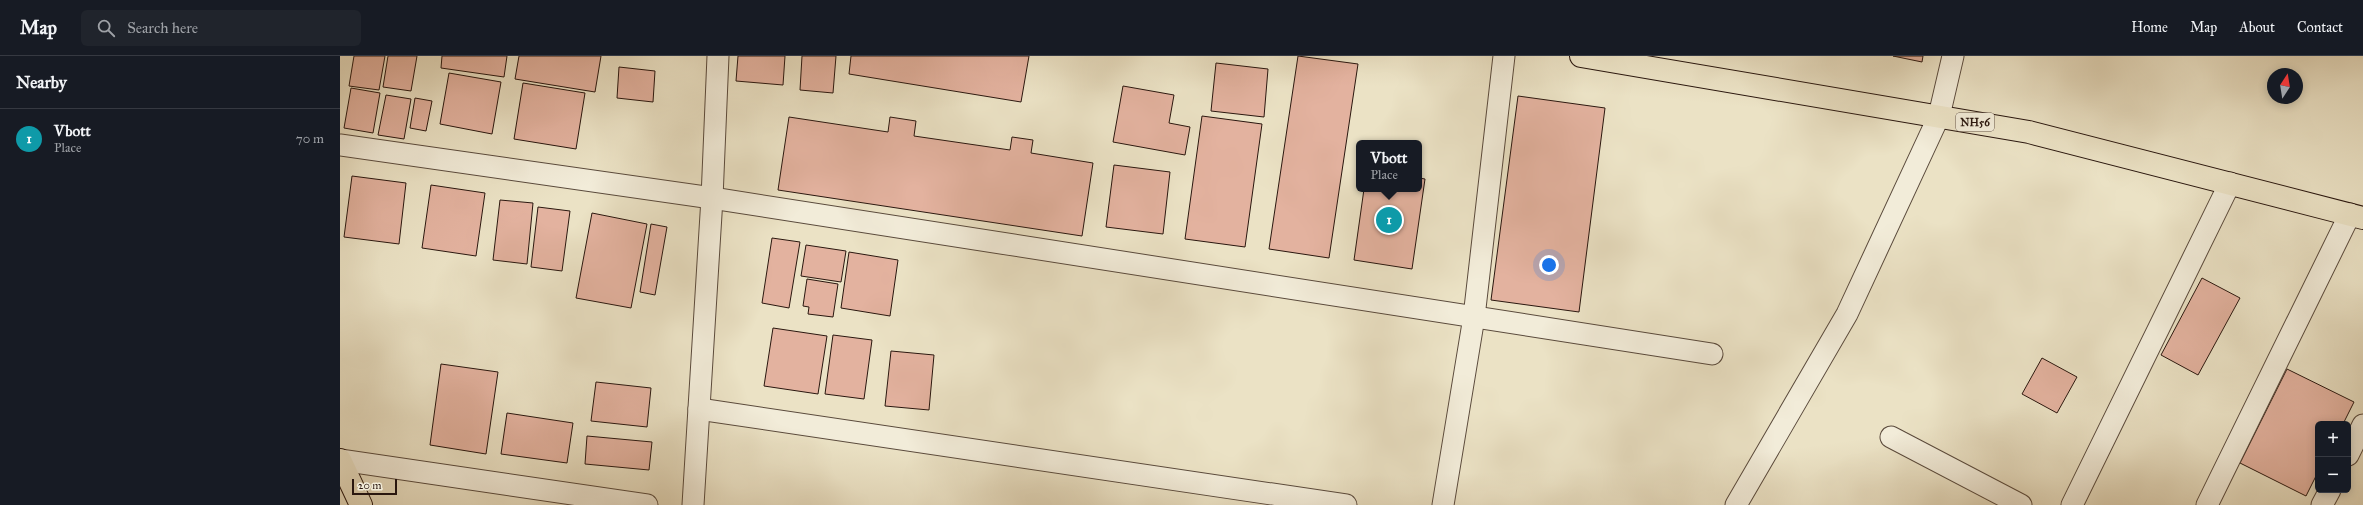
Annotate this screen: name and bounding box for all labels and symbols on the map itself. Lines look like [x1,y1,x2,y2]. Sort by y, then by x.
north arrow [2267,68,2303,104]
road number: NH56 [1956,113,1994,131]
pin: 1 [1376,205,1402,235]
your location [1539,255,1559,275]
scale bar [352,477,397,496]

